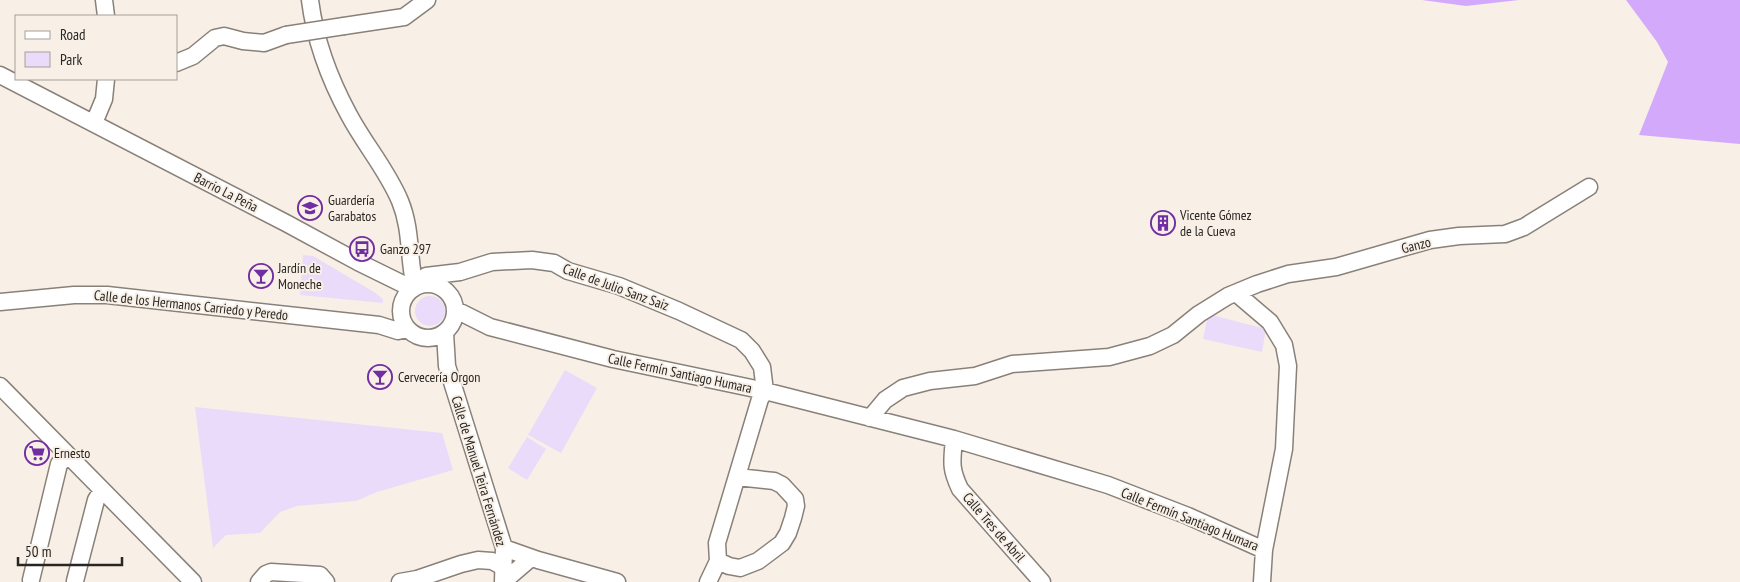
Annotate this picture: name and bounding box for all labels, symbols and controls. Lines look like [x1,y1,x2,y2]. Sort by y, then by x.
legend [15,15,178,80]
text: Road [60,25,86,44]
text: Park [60,50,82,69]
street label: Barrio La Peña [191,168,261,216]
place label: Guardería Garabatos [328,191,376,225]
school or university icon: Guardería Garabatos [297,195,323,221]
place label: Vicente Gómez de la Cueva [1179,206,1251,240]
building icon: Vicente Gómez de la Cueva [1150,210,1176,236]
street label: Ganzo [1399,233,1433,257]
bus stop icon: Ganzo 297 [349,236,375,262]
place label: Ganzo 297 [380,240,431,258]
place label: Jardín de Moneche [277,259,322,293]
street label: Calle de Julio Sanz Saiz [560,259,672,315]
bar icon: Jardín de Moneche [248,263,274,289]
street label: Calle de los Hermanos Carriedo y Peredo [93,286,289,324]
street label: Calle Fermín Santiago Humara [606,349,754,397]
bar icon: Cervecería Orgon [367,364,393,390]
place label: Cervecería Orgon [398,368,480,386]
street label: Calle de Manuel Teira Fernández [448,394,510,548]
supermarket icon: Ernesto [24,440,50,466]
place label: Ernesto [54,444,90,462]
street label: Calle Fermín Santiago Humara [1119,483,1261,555]
street label: Calle Tres de Abril [959,488,1030,566]
scale bar [18,534,121,566]
text: 50 m [25,542,51,561]

